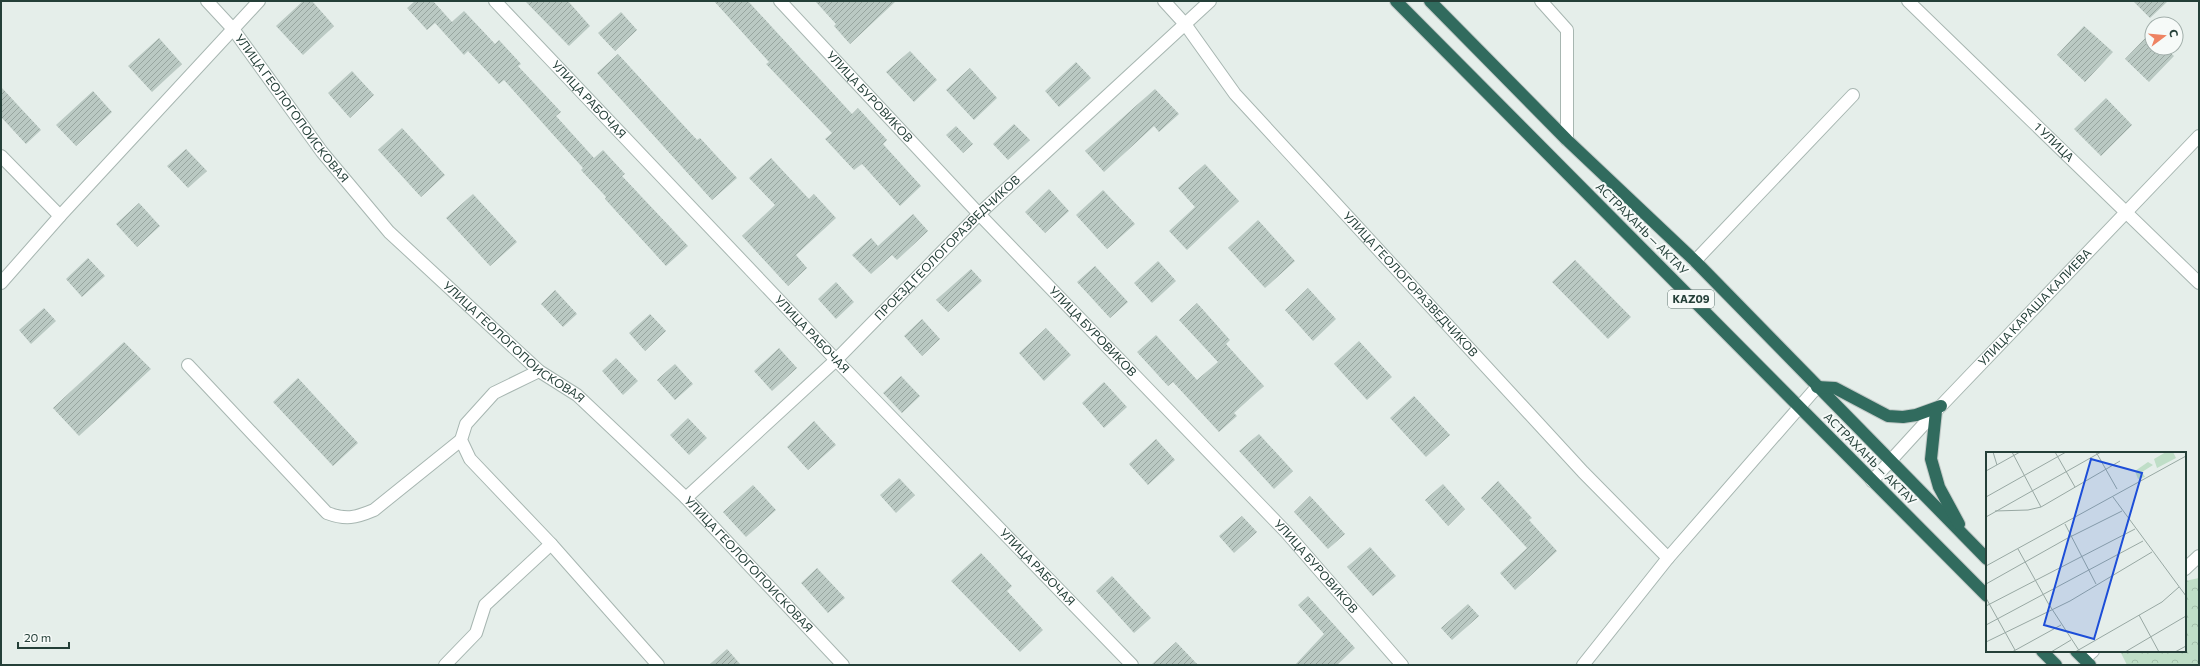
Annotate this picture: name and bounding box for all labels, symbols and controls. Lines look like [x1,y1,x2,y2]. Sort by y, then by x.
north arrow [2144,16,2184,56]
text: С [2167,28,2182,39]
street label: УЛИЦА ГЕОЛОГОПОИСКОВАЯ [233,31,352,185]
street label: УЛИЦА БУРОВИКОВ [824,48,916,145]
street label: УЛИЦА РАБОЧАЯ [549,57,630,141]
street label: 1 УЛИЦА [2032,119,2077,164]
street label: ПРОЕЗД ГЕОЛОГОРАЗВЕДЧИКОВ [871,172,1022,322]
street label: АСТРАХАНЬ — АКТАУ [1594,179,1692,277]
street label: УЛИЦА ГЕОЛОГОРАЗВЕДЧИКОВ [1341,208,1481,359]
street label: УЛИЦА КАРАША КАЛИЕВА [1975,245,2094,368]
street label: УЛИЦА ГЕОЛОГОПОИСКОВАЯ [441,278,588,405]
street label: УЛИЦА БУРОВИКОВ [1047,283,1140,379]
road number: KAZ09 [1668,290,1714,308]
street label: УЛИЦА РАБОЧАЯ [772,292,853,375]
street label: АСТРАХАНЬ — АКТАУ [1822,409,1920,507]
inset map [1986,452,2186,652]
street label: УЛИЦА ГЕОЛОГОПОИСКОВАЯ [682,493,816,635]
street label: УЛИЦА БУРОВИКОВ [1272,516,1361,615]
street label: УЛИЦА РАБОЧАЯ [997,525,1078,608]
scale bar [18,624,69,650]
text: 20 m [24,630,51,644]

